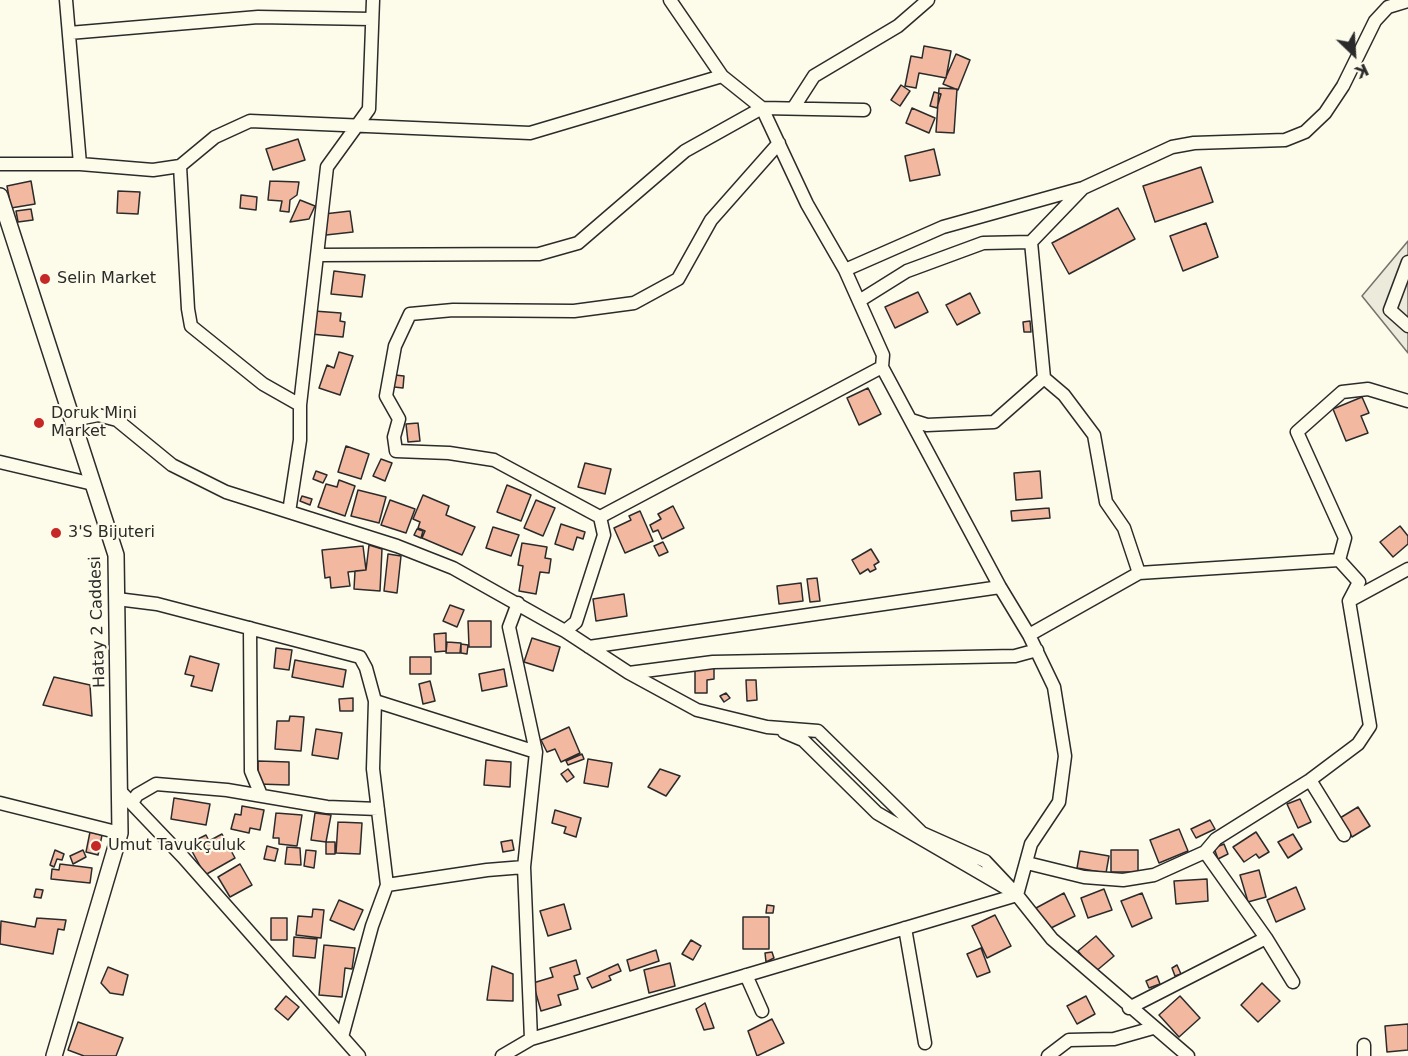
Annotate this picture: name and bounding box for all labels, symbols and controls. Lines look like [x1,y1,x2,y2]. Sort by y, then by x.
north arrow [1324,24,1384,84]
text: K [1352,60,1371,82]
place label: Selin Market [57,269,156,289]
marker: Selin Market [38,272,52,286]
place label: Doruk Mini Market [51,404,137,442]
marker: Doruk Mini Market [32,416,46,430]
place label: 3'S Bijuteri [68,523,155,543]
marker: 3'S Bijuteri [49,526,63,540]
street label: Hatay 2 Caddesi [86,556,110,688]
place label: Umut Tavukçuluk [108,836,245,856]
marker: Umut Tavukçuluk [89,839,103,853]

